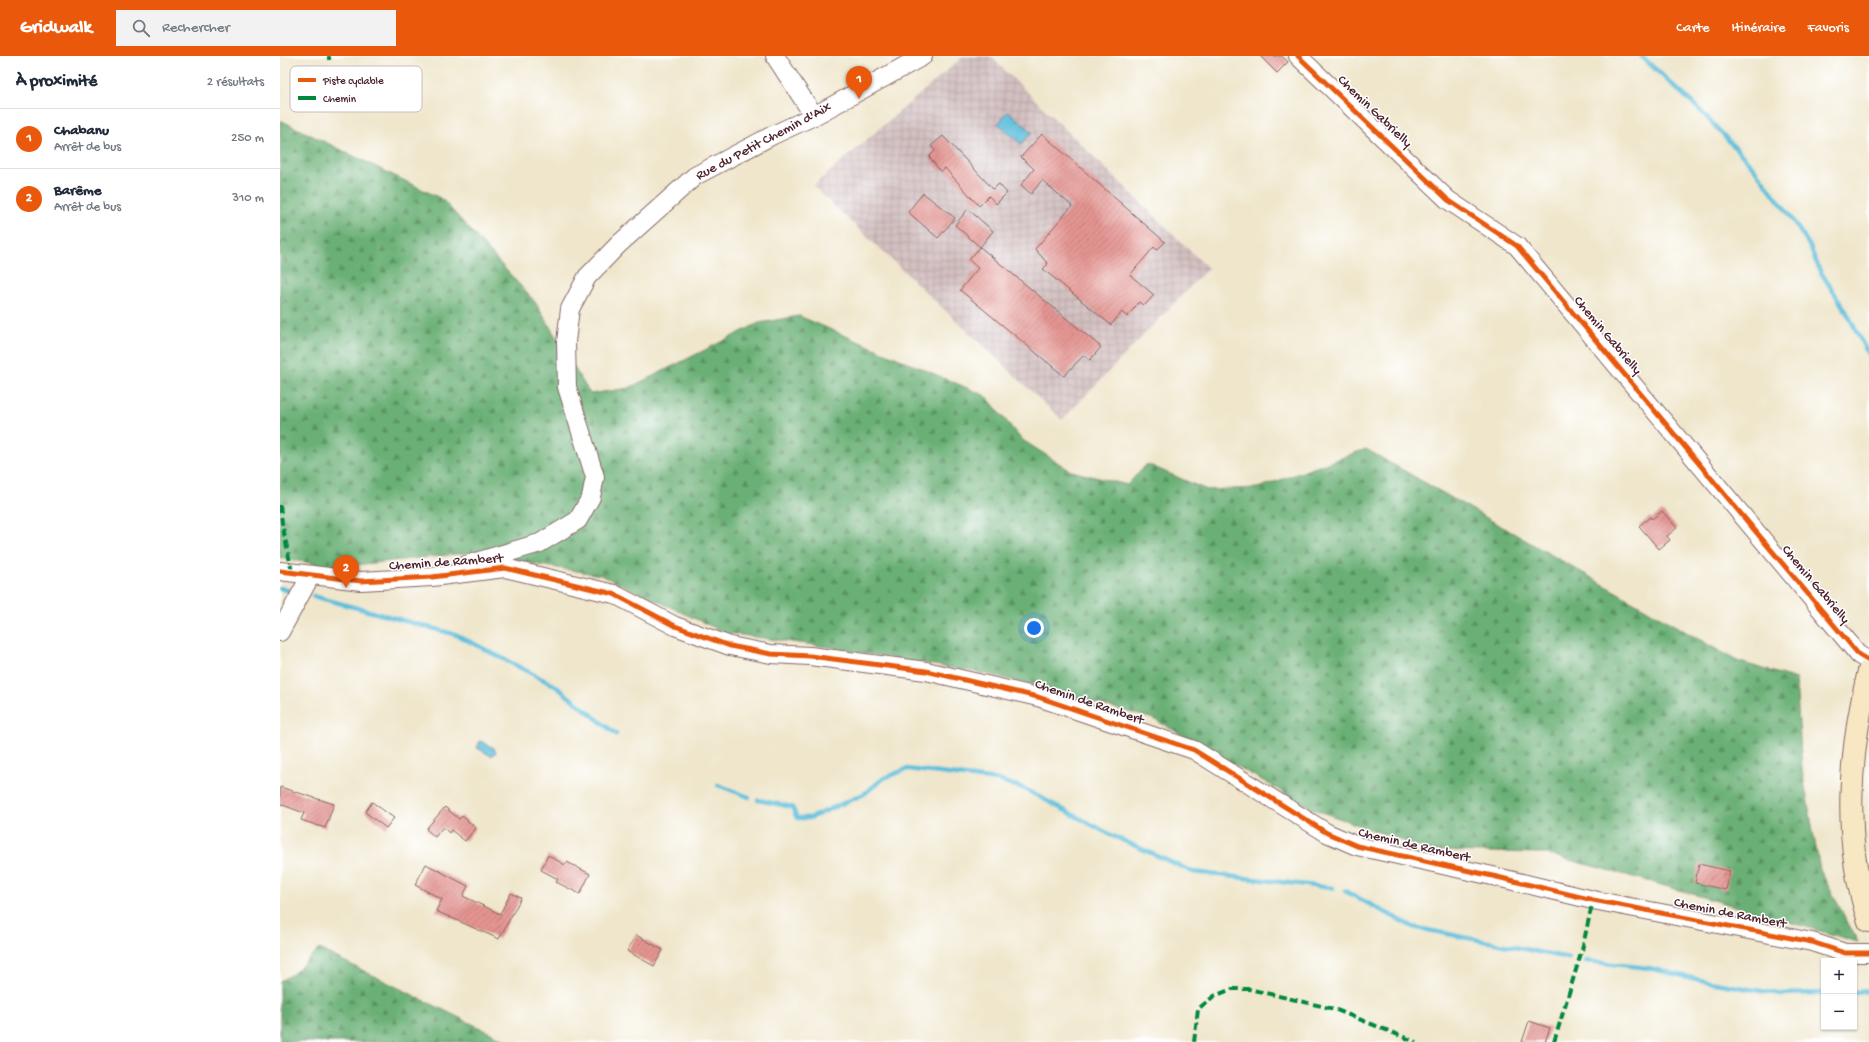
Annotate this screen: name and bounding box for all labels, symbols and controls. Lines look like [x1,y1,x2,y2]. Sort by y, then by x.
search box [116,10,396,46]
text: Gridwalk [20,17,92,40]
icon: search [130,17,152,39]
text: Rechercher [162,19,230,37]
text: Carte [1676,20,1710,37]
text: Itinéraire [1732,20,1785,37]
text: Favoris [1807,20,1849,37]
legend [290,66,422,112]
pin: 1 [846,66,872,99]
text: À proximité [16,72,97,92]
street label: Chemin Gabrielly [1333,72,1415,152]
text: 2 résultats [207,75,264,90]
text: Piste cyclable [322,76,384,88]
text: Chemin [323,94,357,106]
street label: Rue du Petit Chemin d'Aix [693,99,835,185]
text: Chabanu [54,122,109,140]
text: 1 [26,131,32,146]
text: 250 m [231,131,264,146]
text: Arrêt de bus [54,140,121,155]
text: Barême [54,182,101,200]
text: 2 [26,191,32,206]
text: 310 m [232,191,264,206]
text: Arrêt de bus [54,200,121,215]
street label: Chemin Gabrielly [1569,293,1645,379]
street label: Chemin Gabrielly [1777,542,1853,628]
street label: Chemin de Rambert [388,550,505,575]
pin: 2 [333,555,359,588]
your location [1024,618,1044,638]
street label: Chemin de Rambert [1032,676,1147,730]
street label: Chemin de Rambert [1356,825,1473,867]
street label: Chemin de Rambert [1672,895,1789,933]
map controls [1821,958,1857,1030]
button: + [1821,958,1857,994]
button: − [1821,994,1857,1030]

